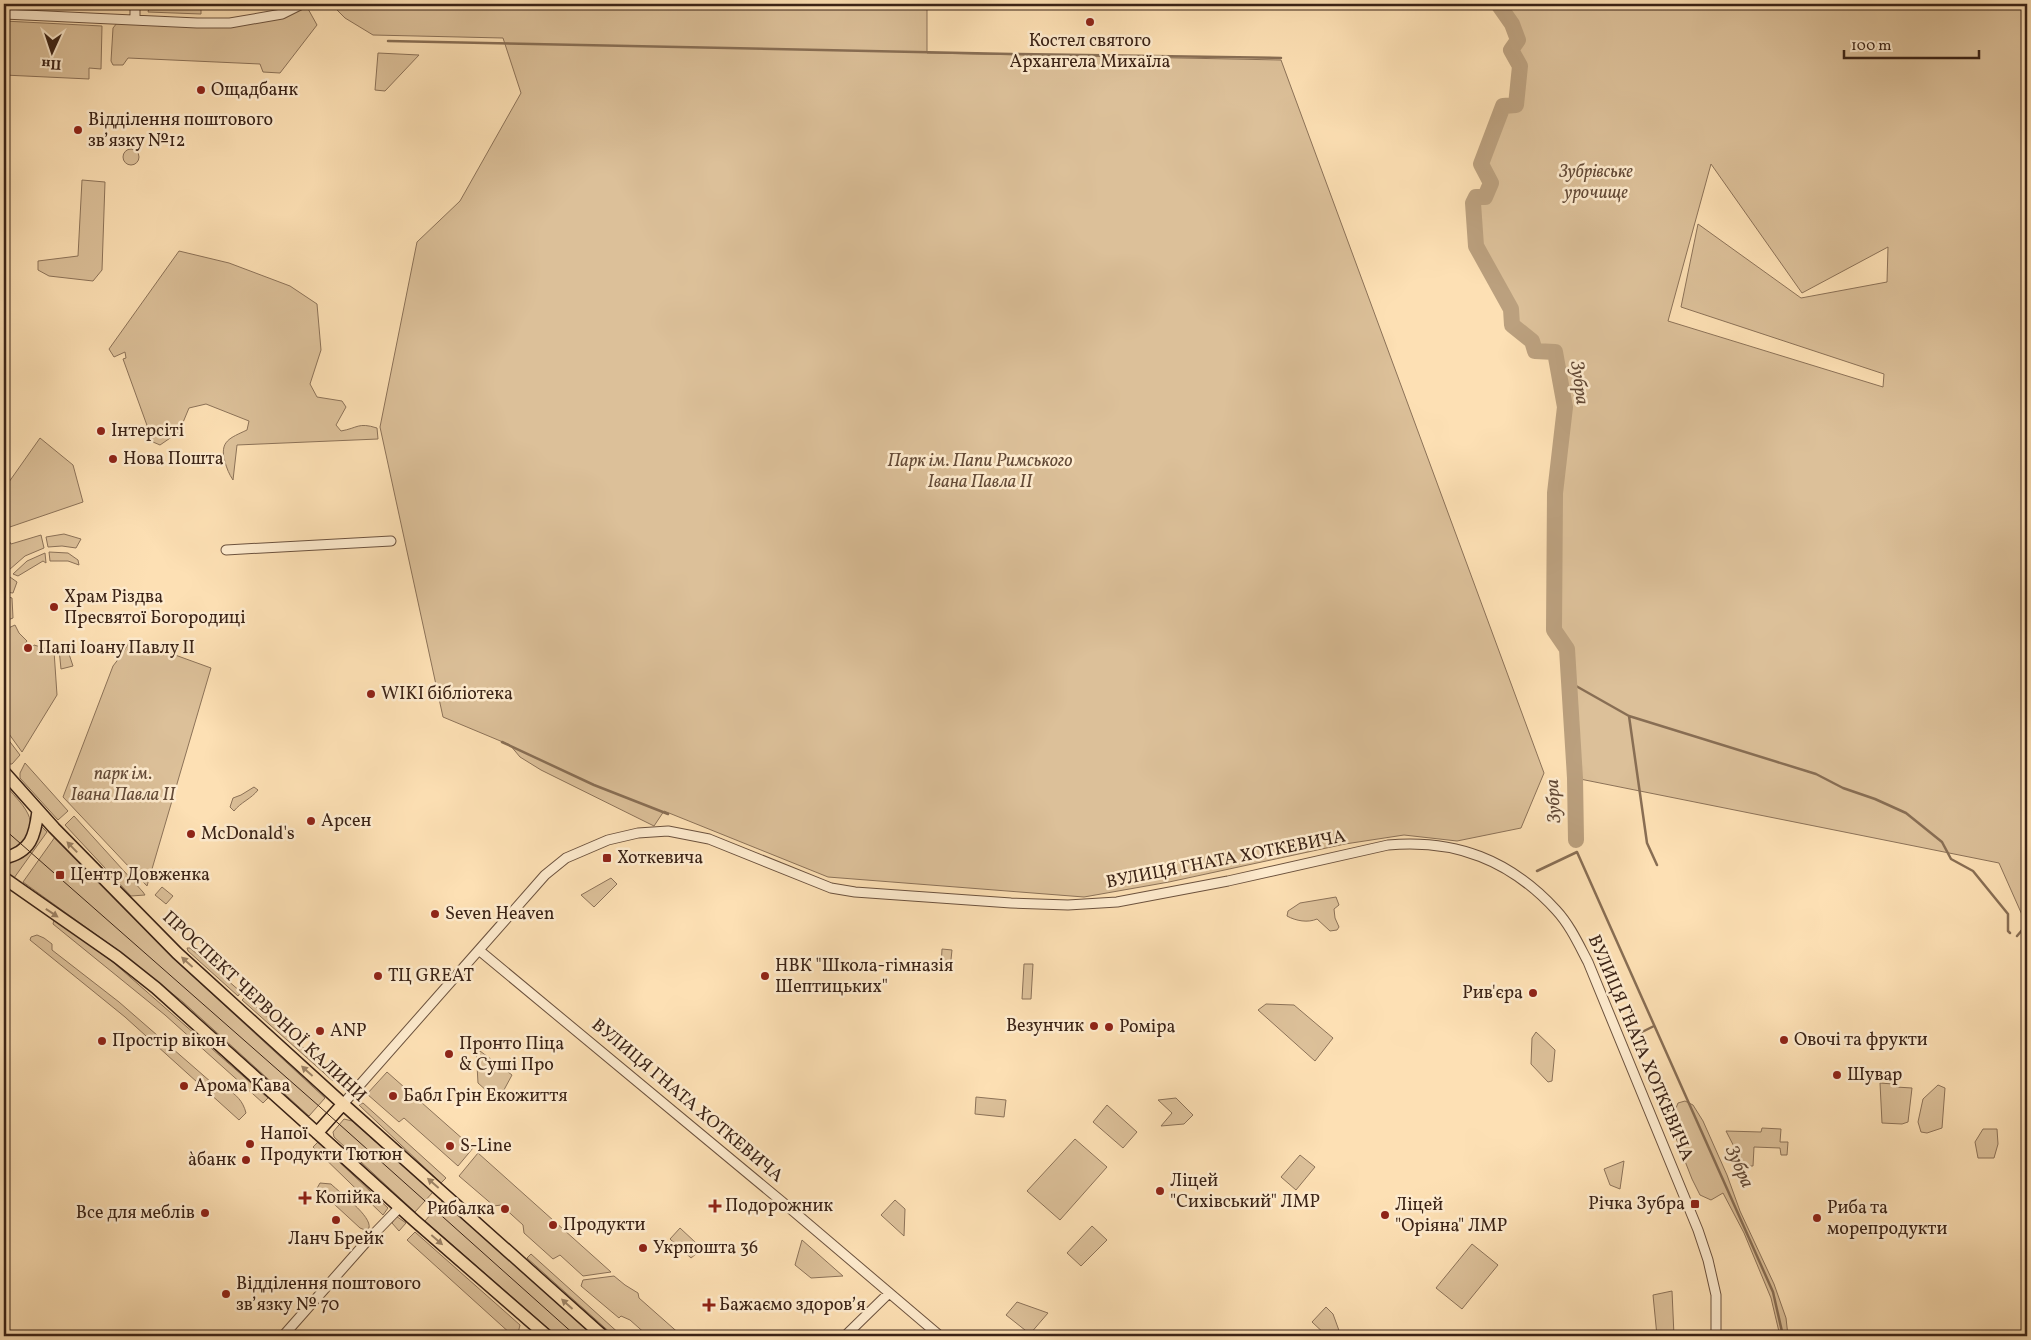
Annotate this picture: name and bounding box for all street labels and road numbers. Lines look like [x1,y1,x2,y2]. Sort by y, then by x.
street label: ВУЛИЦЯ ГНАТА ХОТКЕВИЧА [1104,824,1348,896]
street label: ПРОСПЕКТ ЧЕРВОНОЇ КАЛИНИ [156,905,372,1109]
street label: ВУЛИЦЯ ГНАТА ХОТКЕВИЧА [1581,931,1699,1165]
street label: ВУЛИЦЯ ГНАТА ХОТКЕВИЧА [586,1013,789,1189]

